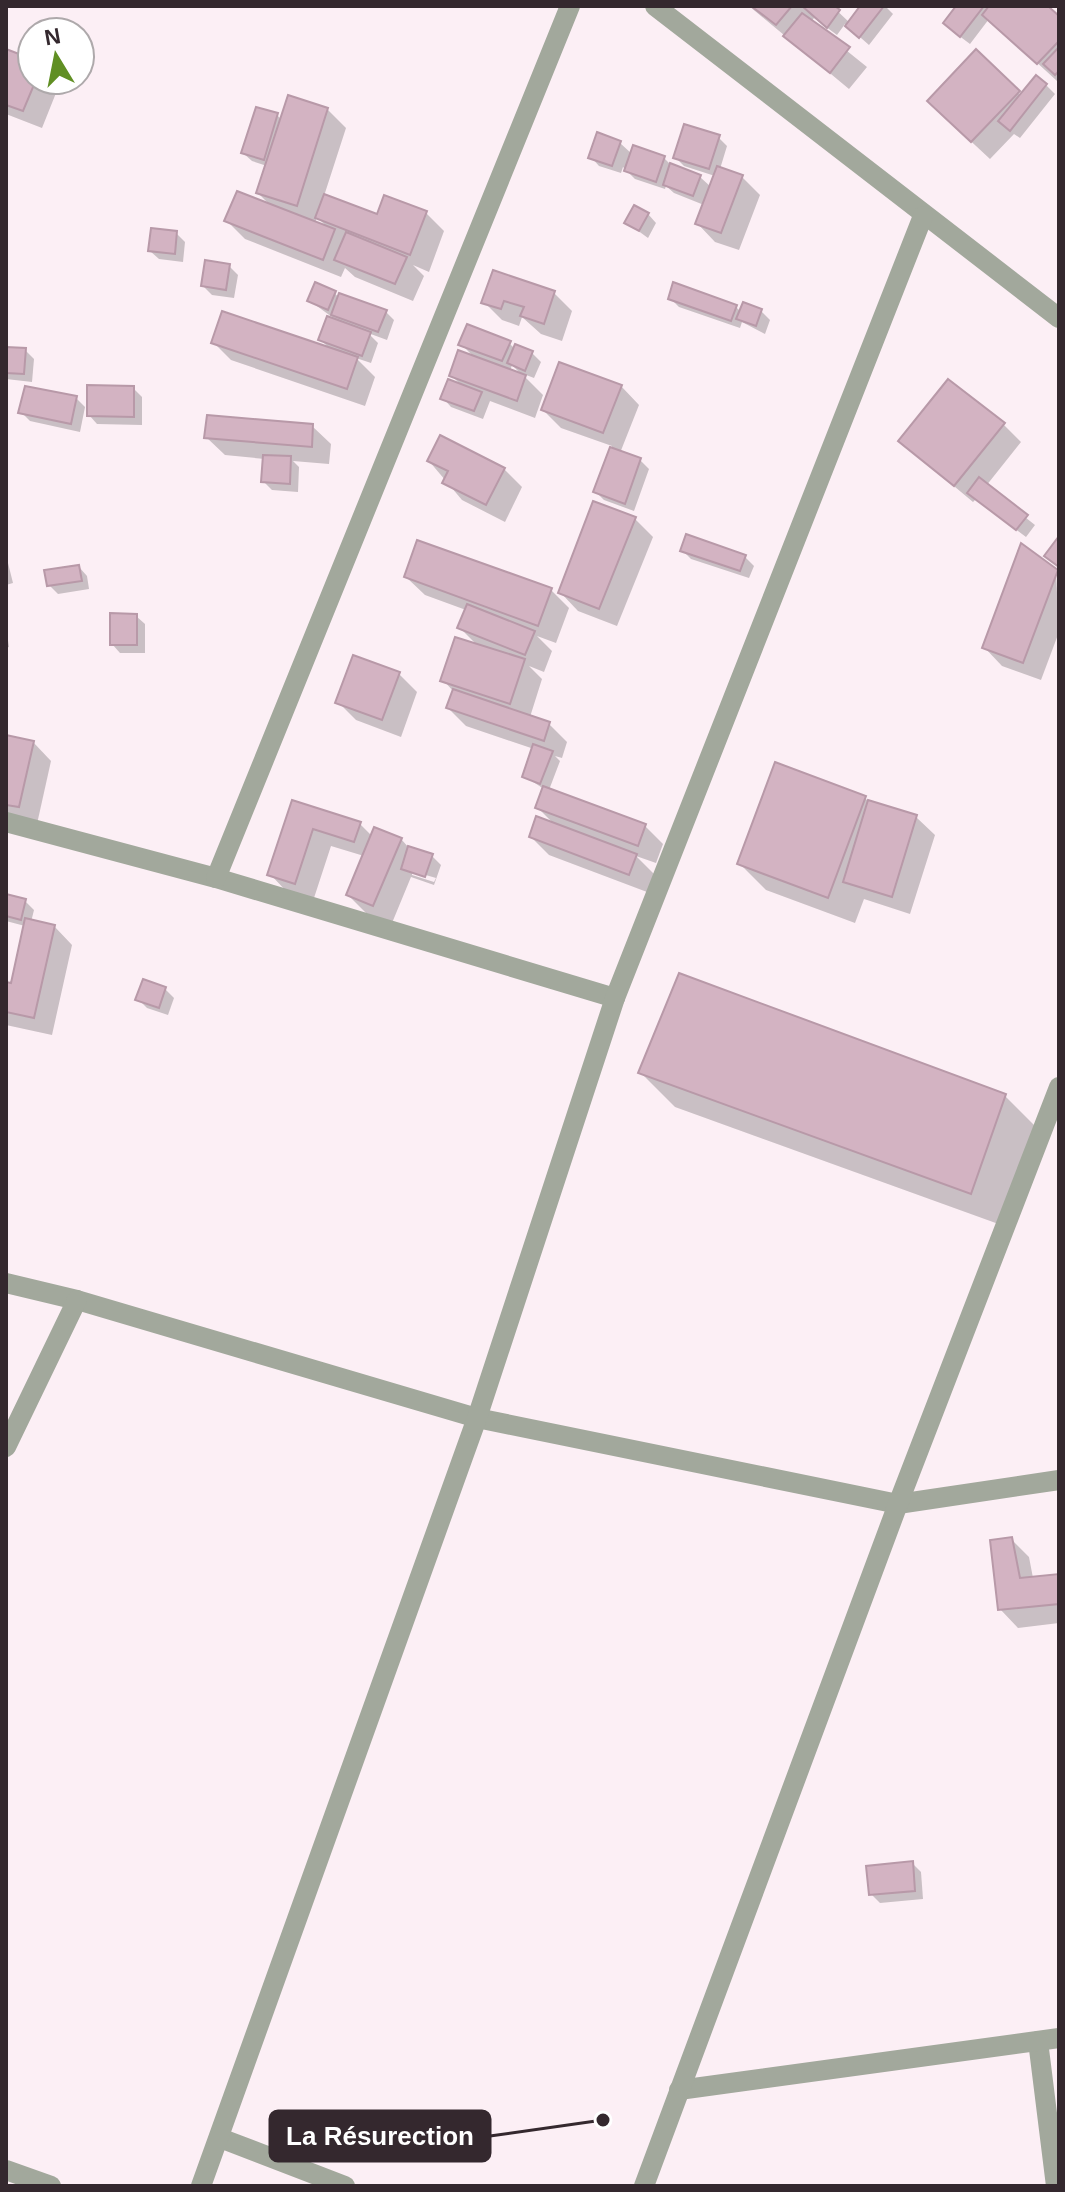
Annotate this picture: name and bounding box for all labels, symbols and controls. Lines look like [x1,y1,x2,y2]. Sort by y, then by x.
north arrow [16,16,96,96]
text: N [43,23,63,50]
callout: La Résurection [270,2111,490,2161]
text: La Résurection [286,2121,474,2151]

